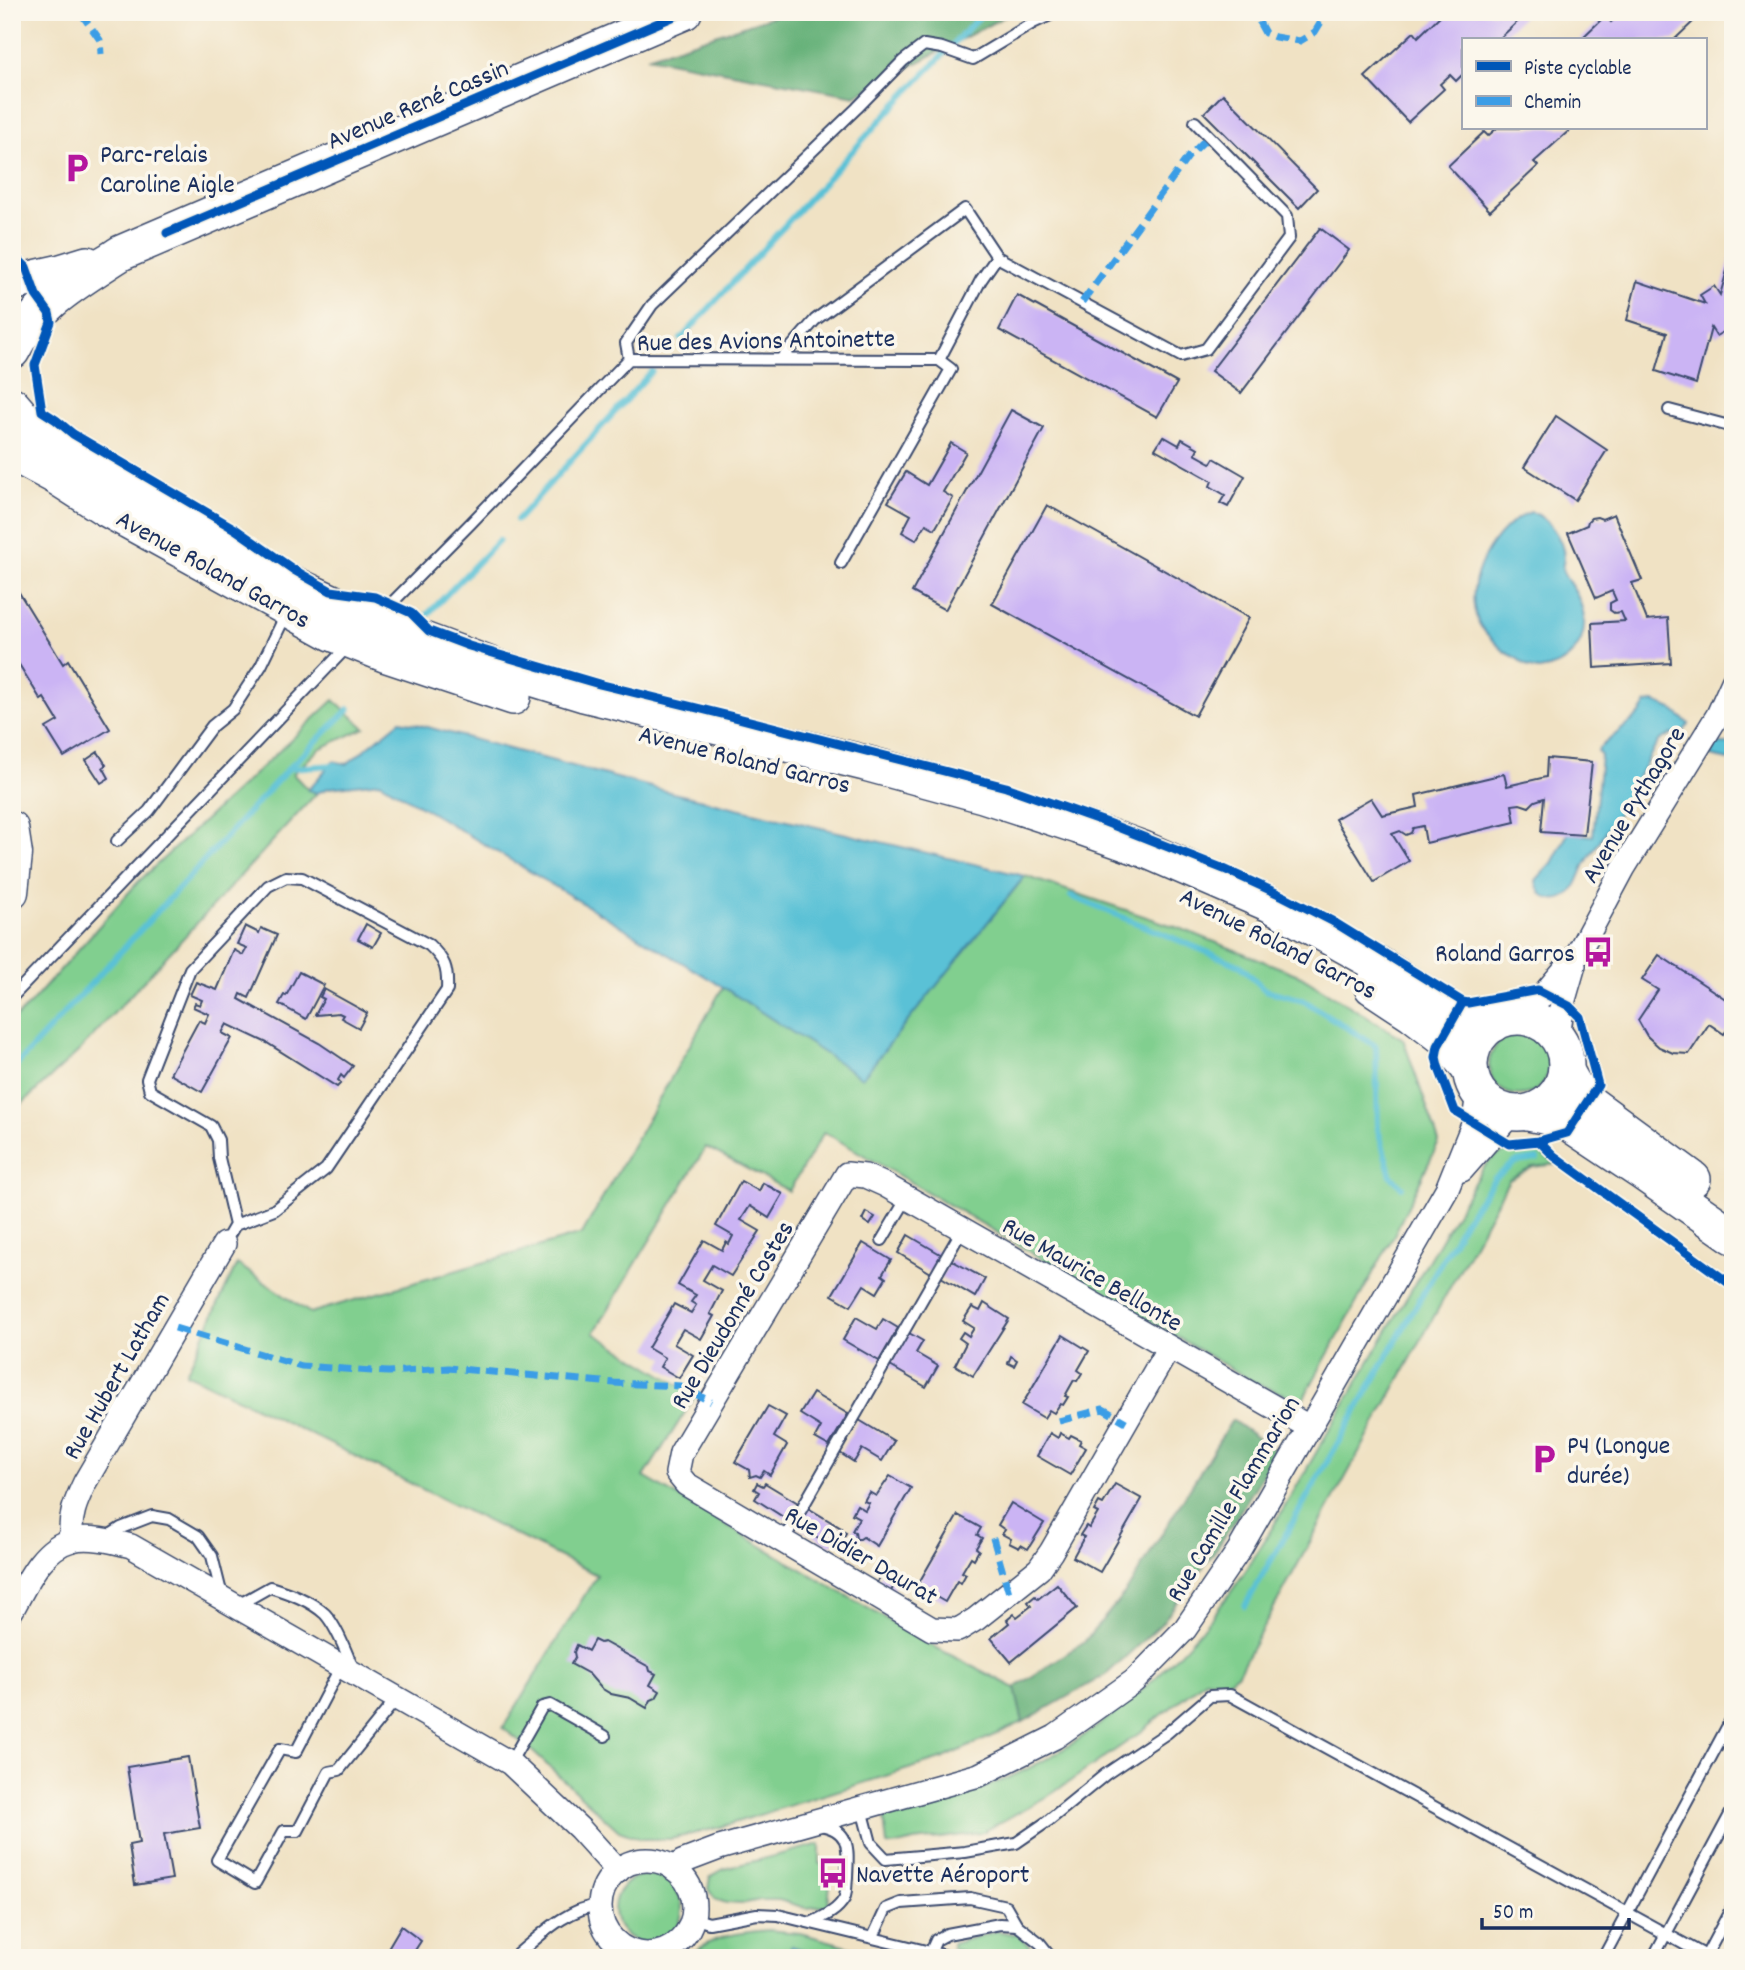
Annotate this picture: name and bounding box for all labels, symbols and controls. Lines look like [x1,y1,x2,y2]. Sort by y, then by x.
legend [1462,38,1706,130]
street label: Avenue René Cassin [322,51,515,161]
text: Piste cyclable [1524,55,1632,85]
text: Chemin [1524,89,1581,119]
place label: Parc-relais Caroline Aigle [100,138,235,205]
parking icon: Parc-relais Caroline Aigle [60,151,94,185]
street label: Rue des Avions Antoinette [637,322,896,363]
street label: Avenue Roland Garros [108,502,316,640]
street label: Avenue Roland Garros [634,717,854,806]
street label: Avenue Pythagore [1574,720,1696,891]
street label: Avenue Roland Garros [1172,879,1382,1011]
bus stop icon: Roland Garros [1581,935,1615,969]
place label: Roland Garros [1435,937,1575,974]
street label: Rue Maurice Bellonte [994,1209,1188,1343]
street label: Rue Dieudonné Costes [663,1214,805,1417]
street label: Rue Hubert Latham [55,1286,181,1467]
street label: Rue Camille Flammarion [1159,1390,1311,1610]
place label: P4 (Longue durée) [1567,1429,1670,1496]
parking icon: P4 (Longue durée) [1527,1442,1561,1476]
street label: Rue Didier Daurat [777,1498,944,1616]
bus stop icon: Navette Aéroport [816,1856,850,1890]
place label: Navette Aéroport [856,1858,1030,1895]
scale bar [1482,1886,1630,1930]
text: 50 m [1493,1899,1533,1929]

